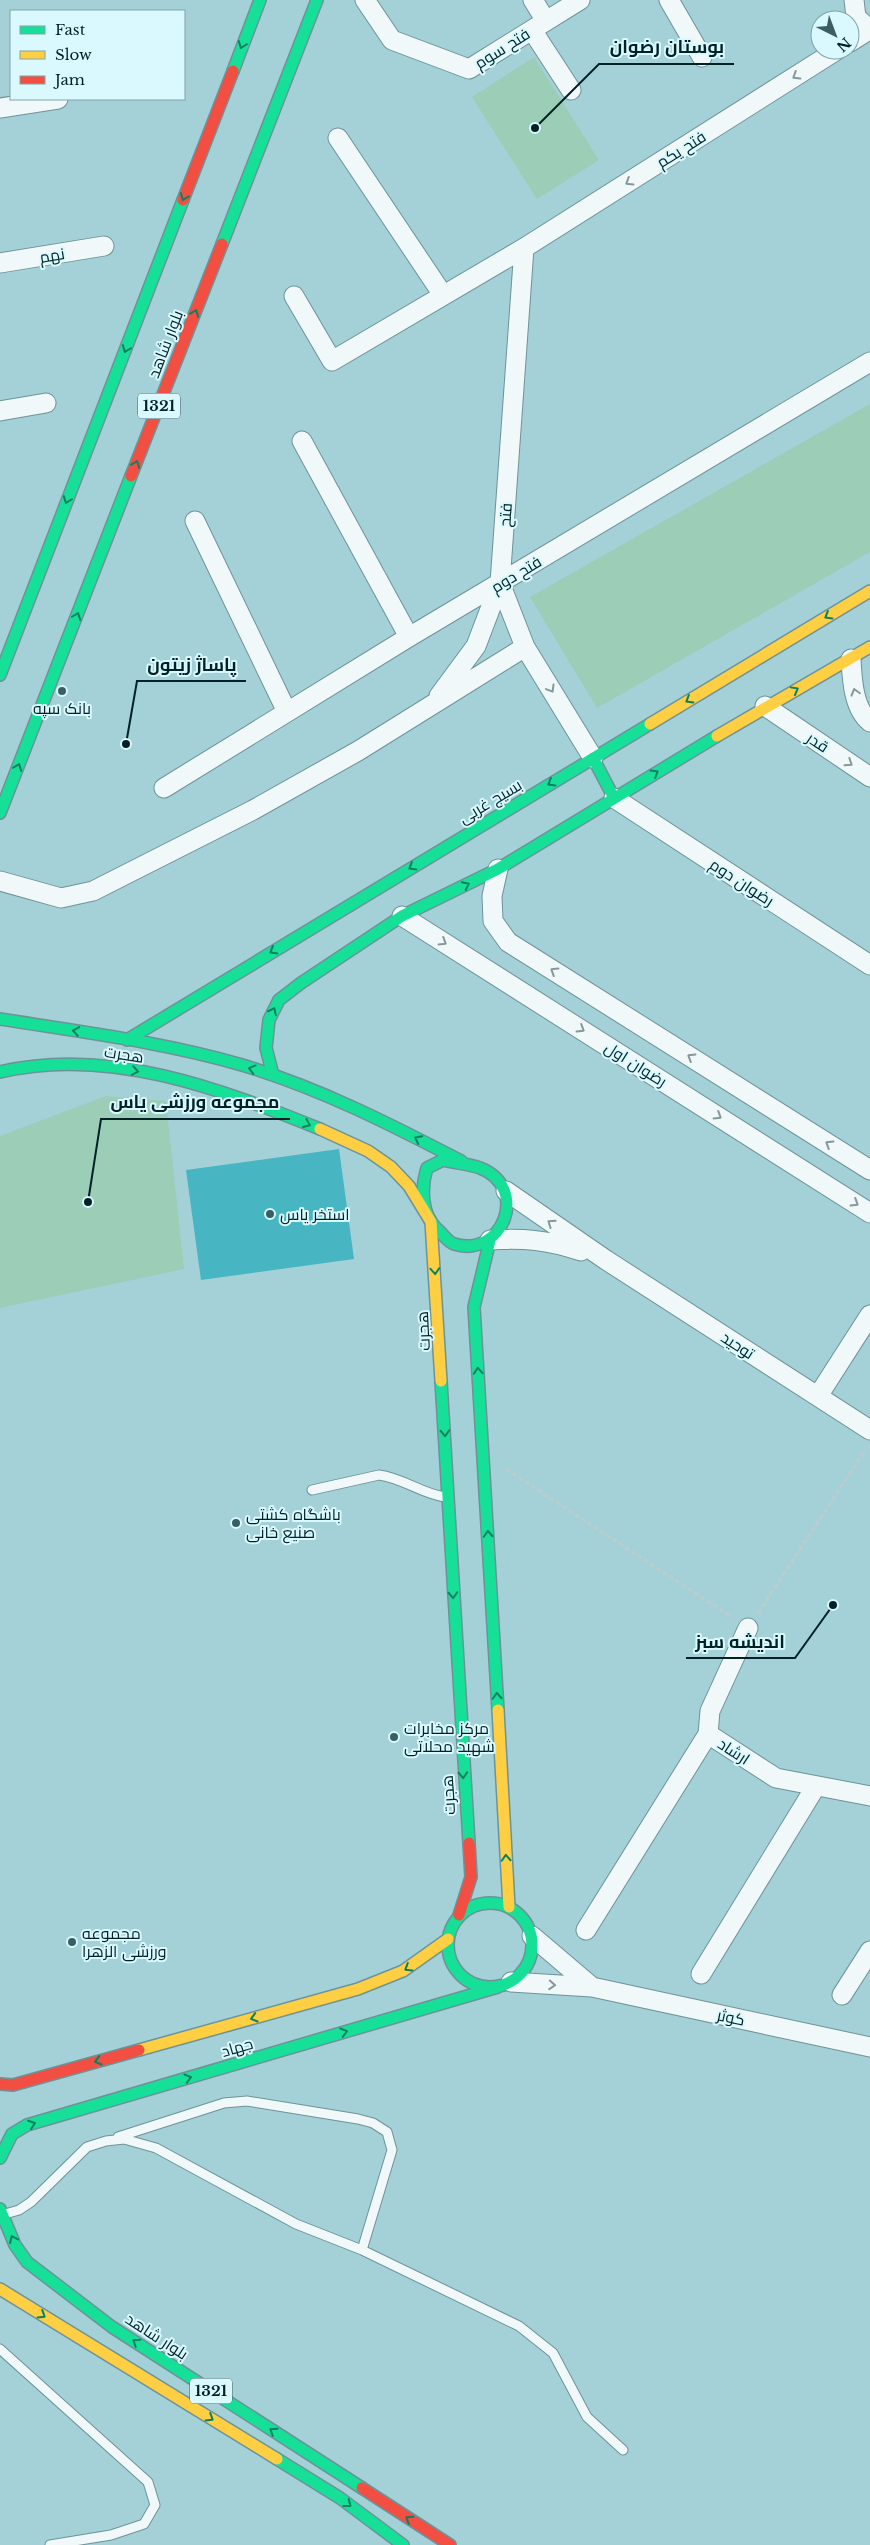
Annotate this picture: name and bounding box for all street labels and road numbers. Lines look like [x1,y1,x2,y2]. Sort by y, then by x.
street label: فتح سوم [471,23,534,74]
street label: فتح یکم [653,126,710,174]
street label: نهم [38,243,66,269]
street label: بلوار شاهد [143,307,187,381]
road number: 1321 [138,394,180,418]
street label: فتح [494,502,518,528]
street label: فتح دوم [487,551,546,599]
street label: قدر [802,727,833,757]
street label: بسیج غربی [455,774,526,829]
street label: رضوان دوم [705,854,778,912]
street label: رضوان اول [601,1037,671,1092]
street label: هجرت [103,1041,145,1067]
street label: هجرت [412,1311,434,1351]
street label: توحید [718,1327,759,1363]
street label: ارشاد [714,1733,754,1769]
street label: هجرت [437,1774,459,1816]
street label: کوثر [714,2004,747,2030]
street label: جهاد [219,2033,255,2062]
street label: بلوار شاهد [122,2308,192,2364]
road number: 1321 [190,2378,232,2404]

